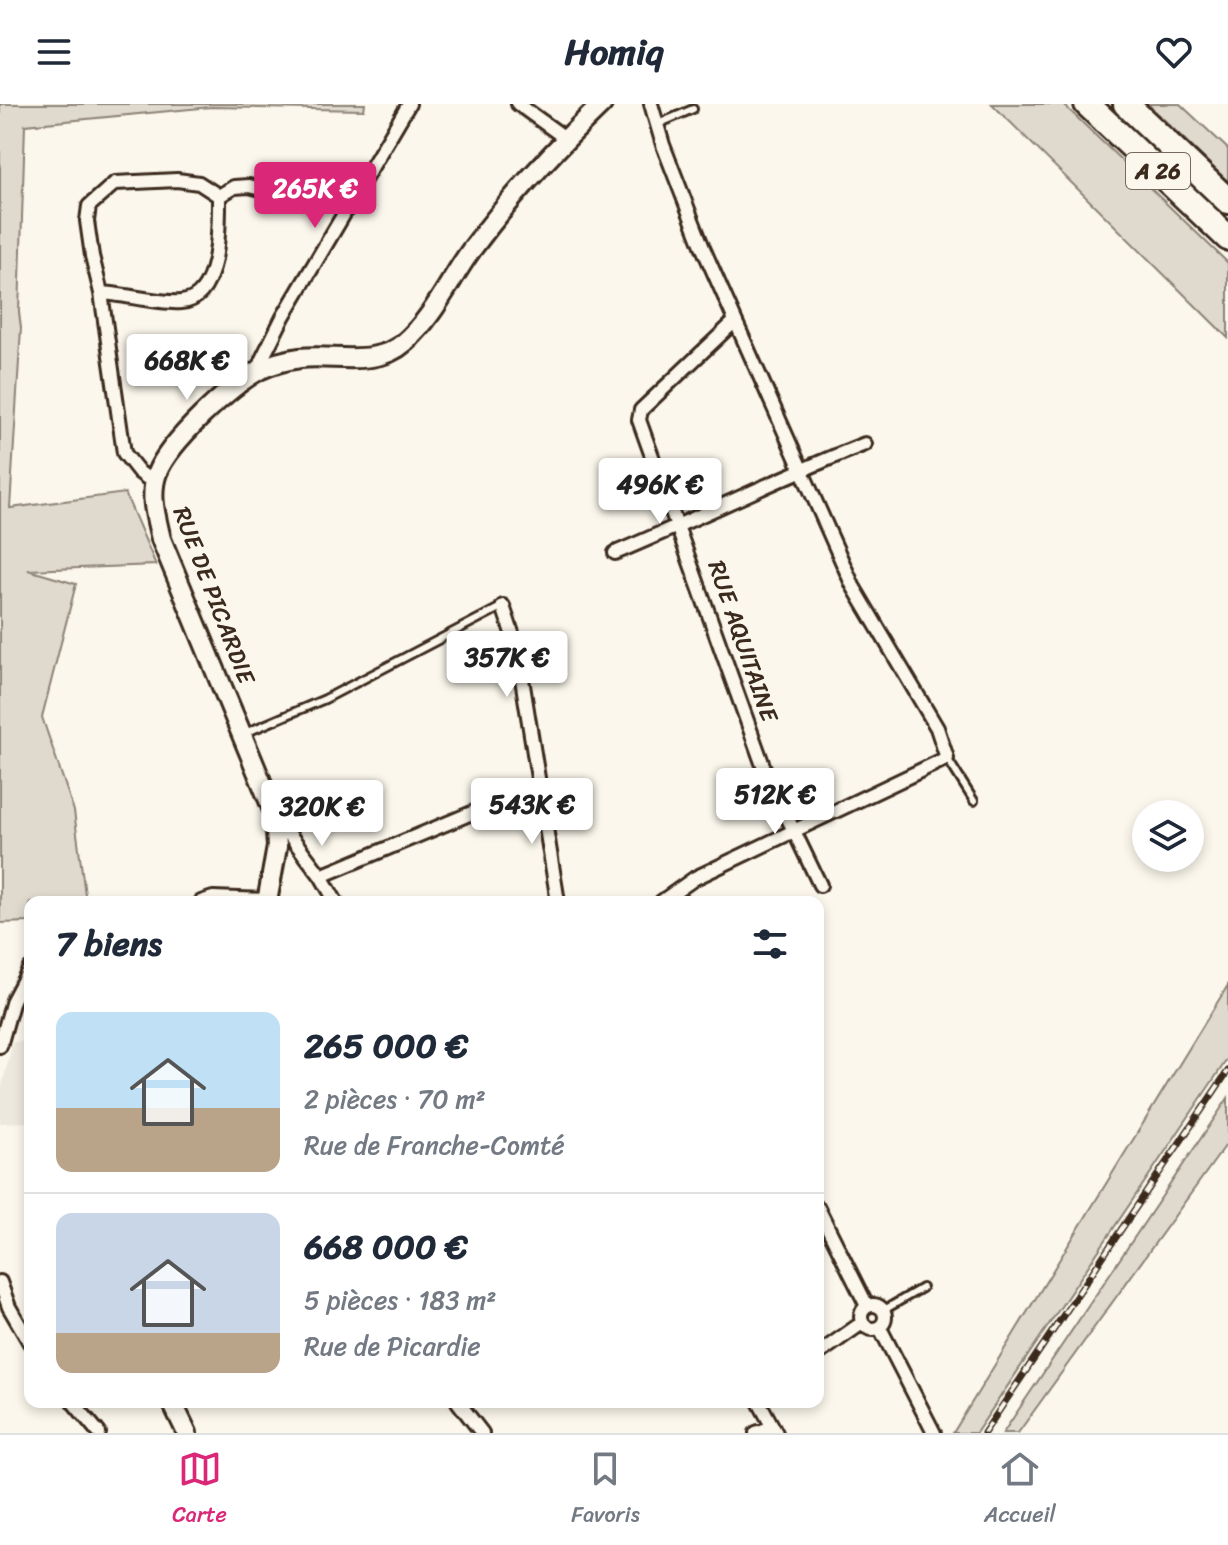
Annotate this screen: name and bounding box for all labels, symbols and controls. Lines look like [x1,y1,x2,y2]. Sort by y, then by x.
text: Homiq [565,20,663,84]
icon: menu [32,30,76,74]
icon: heart [1152,30,1196,74]
road number: A 26 [1126,153,1190,189]
pin: 265K € [250,162,380,230]
text: 265K € [272,165,358,211]
pin: 668K € [122,334,252,402]
text: 668K € [144,337,230,383]
pin: 496K € [595,458,725,526]
text: 496K € [617,461,703,507]
street label: RUE DE PICARDIE [161,500,268,692]
street label: RUE AQUITAINE [696,554,791,729]
pin: 357K € [442,631,572,699]
text: 357K € [465,634,549,680]
pin: 512K € [710,768,840,836]
text: 512K € [734,771,816,817]
pin: 543K € [467,778,597,846]
pin: 320K € [257,780,387,848]
text: 543K € [489,781,575,827]
text: 320K € [279,783,365,829]
map controls [1132,800,1204,872]
button: layers [1132,800,1204,872]
text: 7 biens [56,914,162,974]
icon: filters [748,922,792,966]
text: 265 000 € [304,1016,468,1076]
icon: home [120,1044,216,1140]
text: 2 pièces · 70 m² [304,1076,486,1122]
text: Rue de Franche-Comté [304,1122,565,1168]
text: 668 000 € [304,1217,468,1277]
icon: home [120,1245,216,1341]
text: 5 pièces · 183 m² [304,1277,496,1323]
text: Rue de Picardie [304,1323,481,1369]
tab: Carte [172,1447,227,1534]
tab: Favoris [571,1447,640,1534]
tab: Accueil [984,1447,1056,1534]

